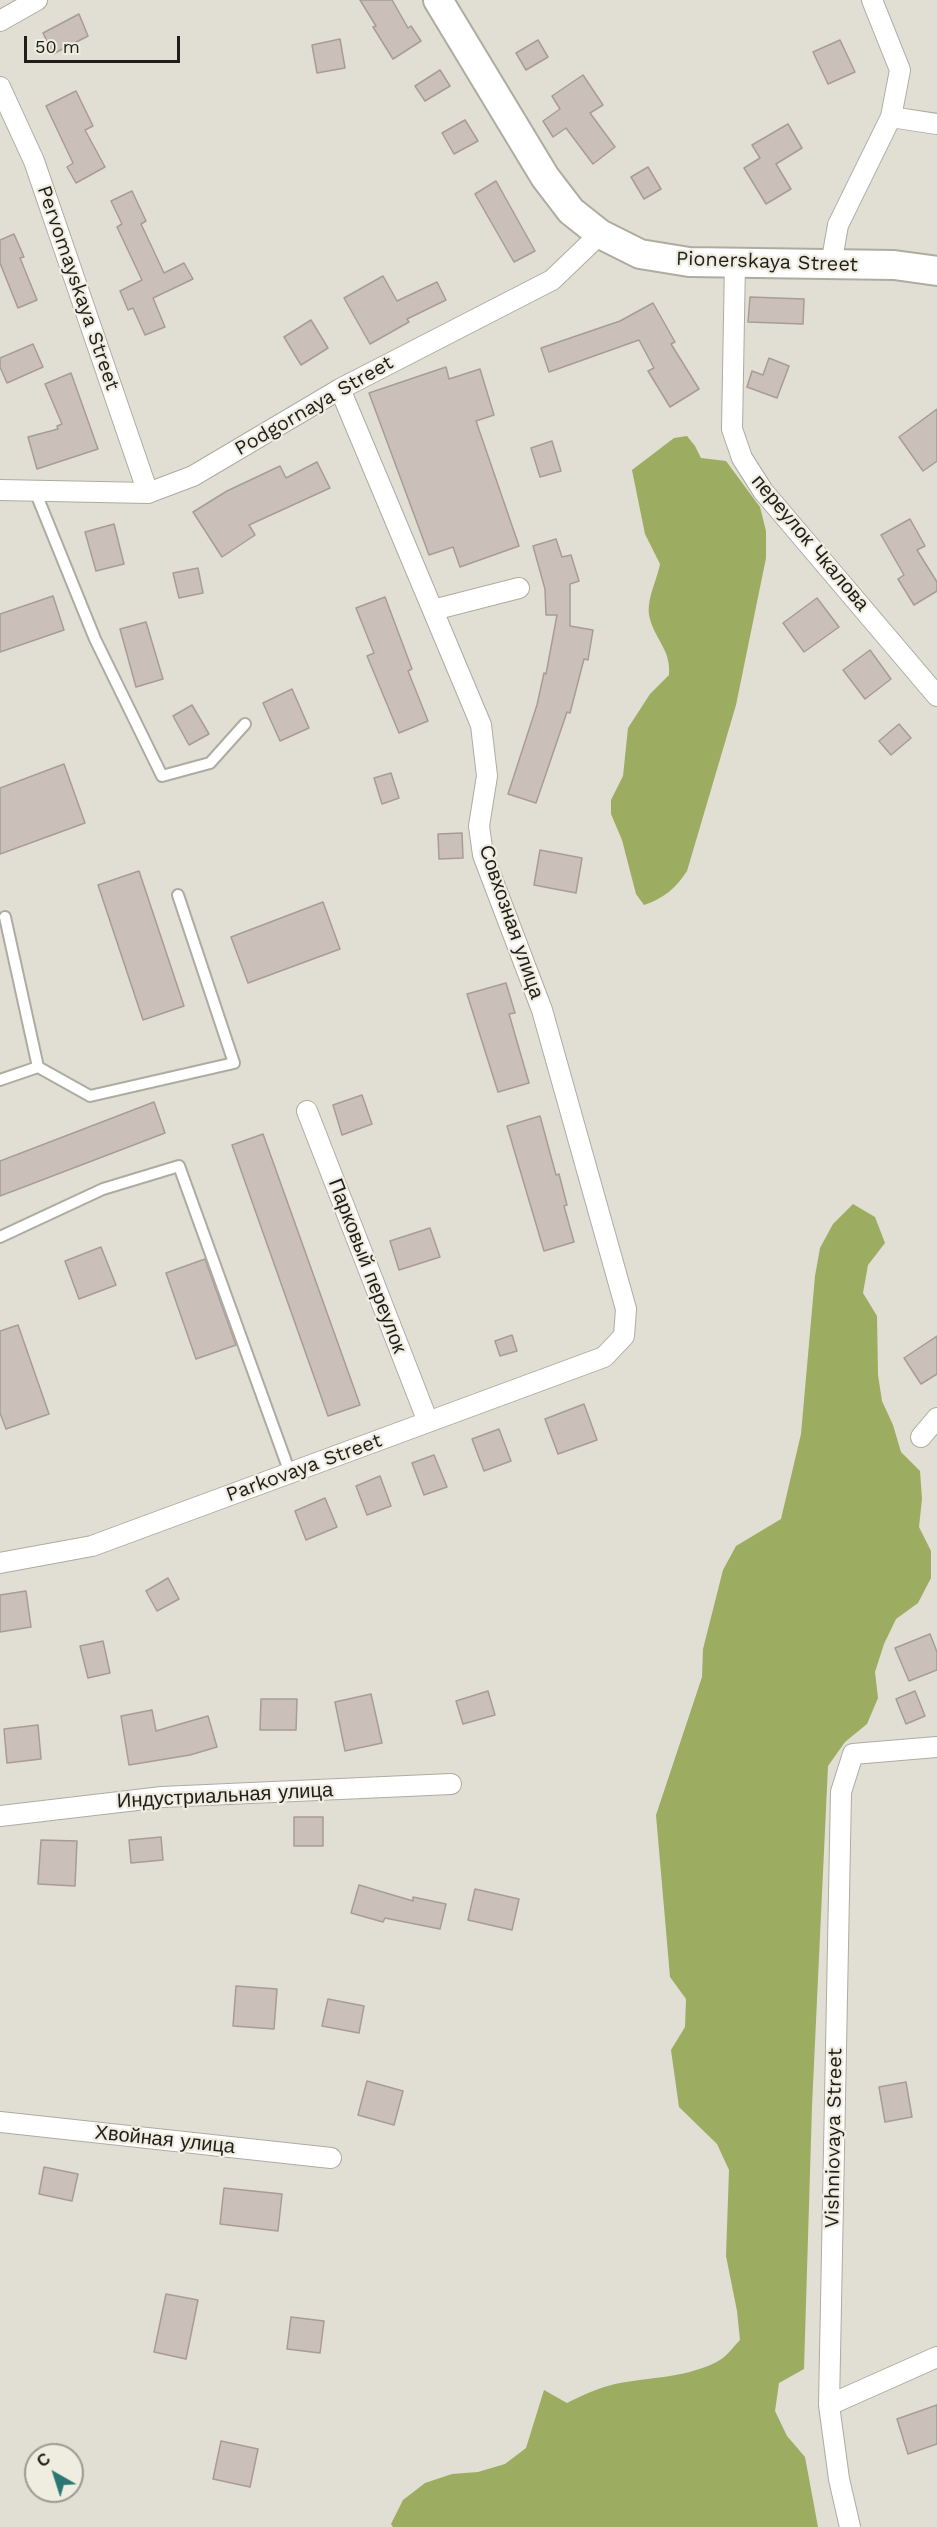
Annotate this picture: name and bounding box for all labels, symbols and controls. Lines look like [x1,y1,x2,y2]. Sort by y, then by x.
scale bar [27,24,183,62]
text: 50 m [35,36,80,57]
street label: Pervomayskaya Street [32,183,124,393]
street label: Pionerskaya Street [676,247,858,277]
street label: Podgornaya Street [231,351,397,461]
street label: переулок Чкалова [746,470,874,616]
street label: Совхозная улица [473,842,549,1002]
street label: Парковый переулок [323,1175,411,1357]
street label: Parkovaya Street [223,1429,385,1507]
street label: Индустриальная улица [116,1778,334,1814]
street label: Vishniovaya Street [820,2048,848,2228]
street label: Хвойная улица [94,2121,236,2159]
north arrow [24,2443,84,2503]
text: С [33,2449,54,2471]

